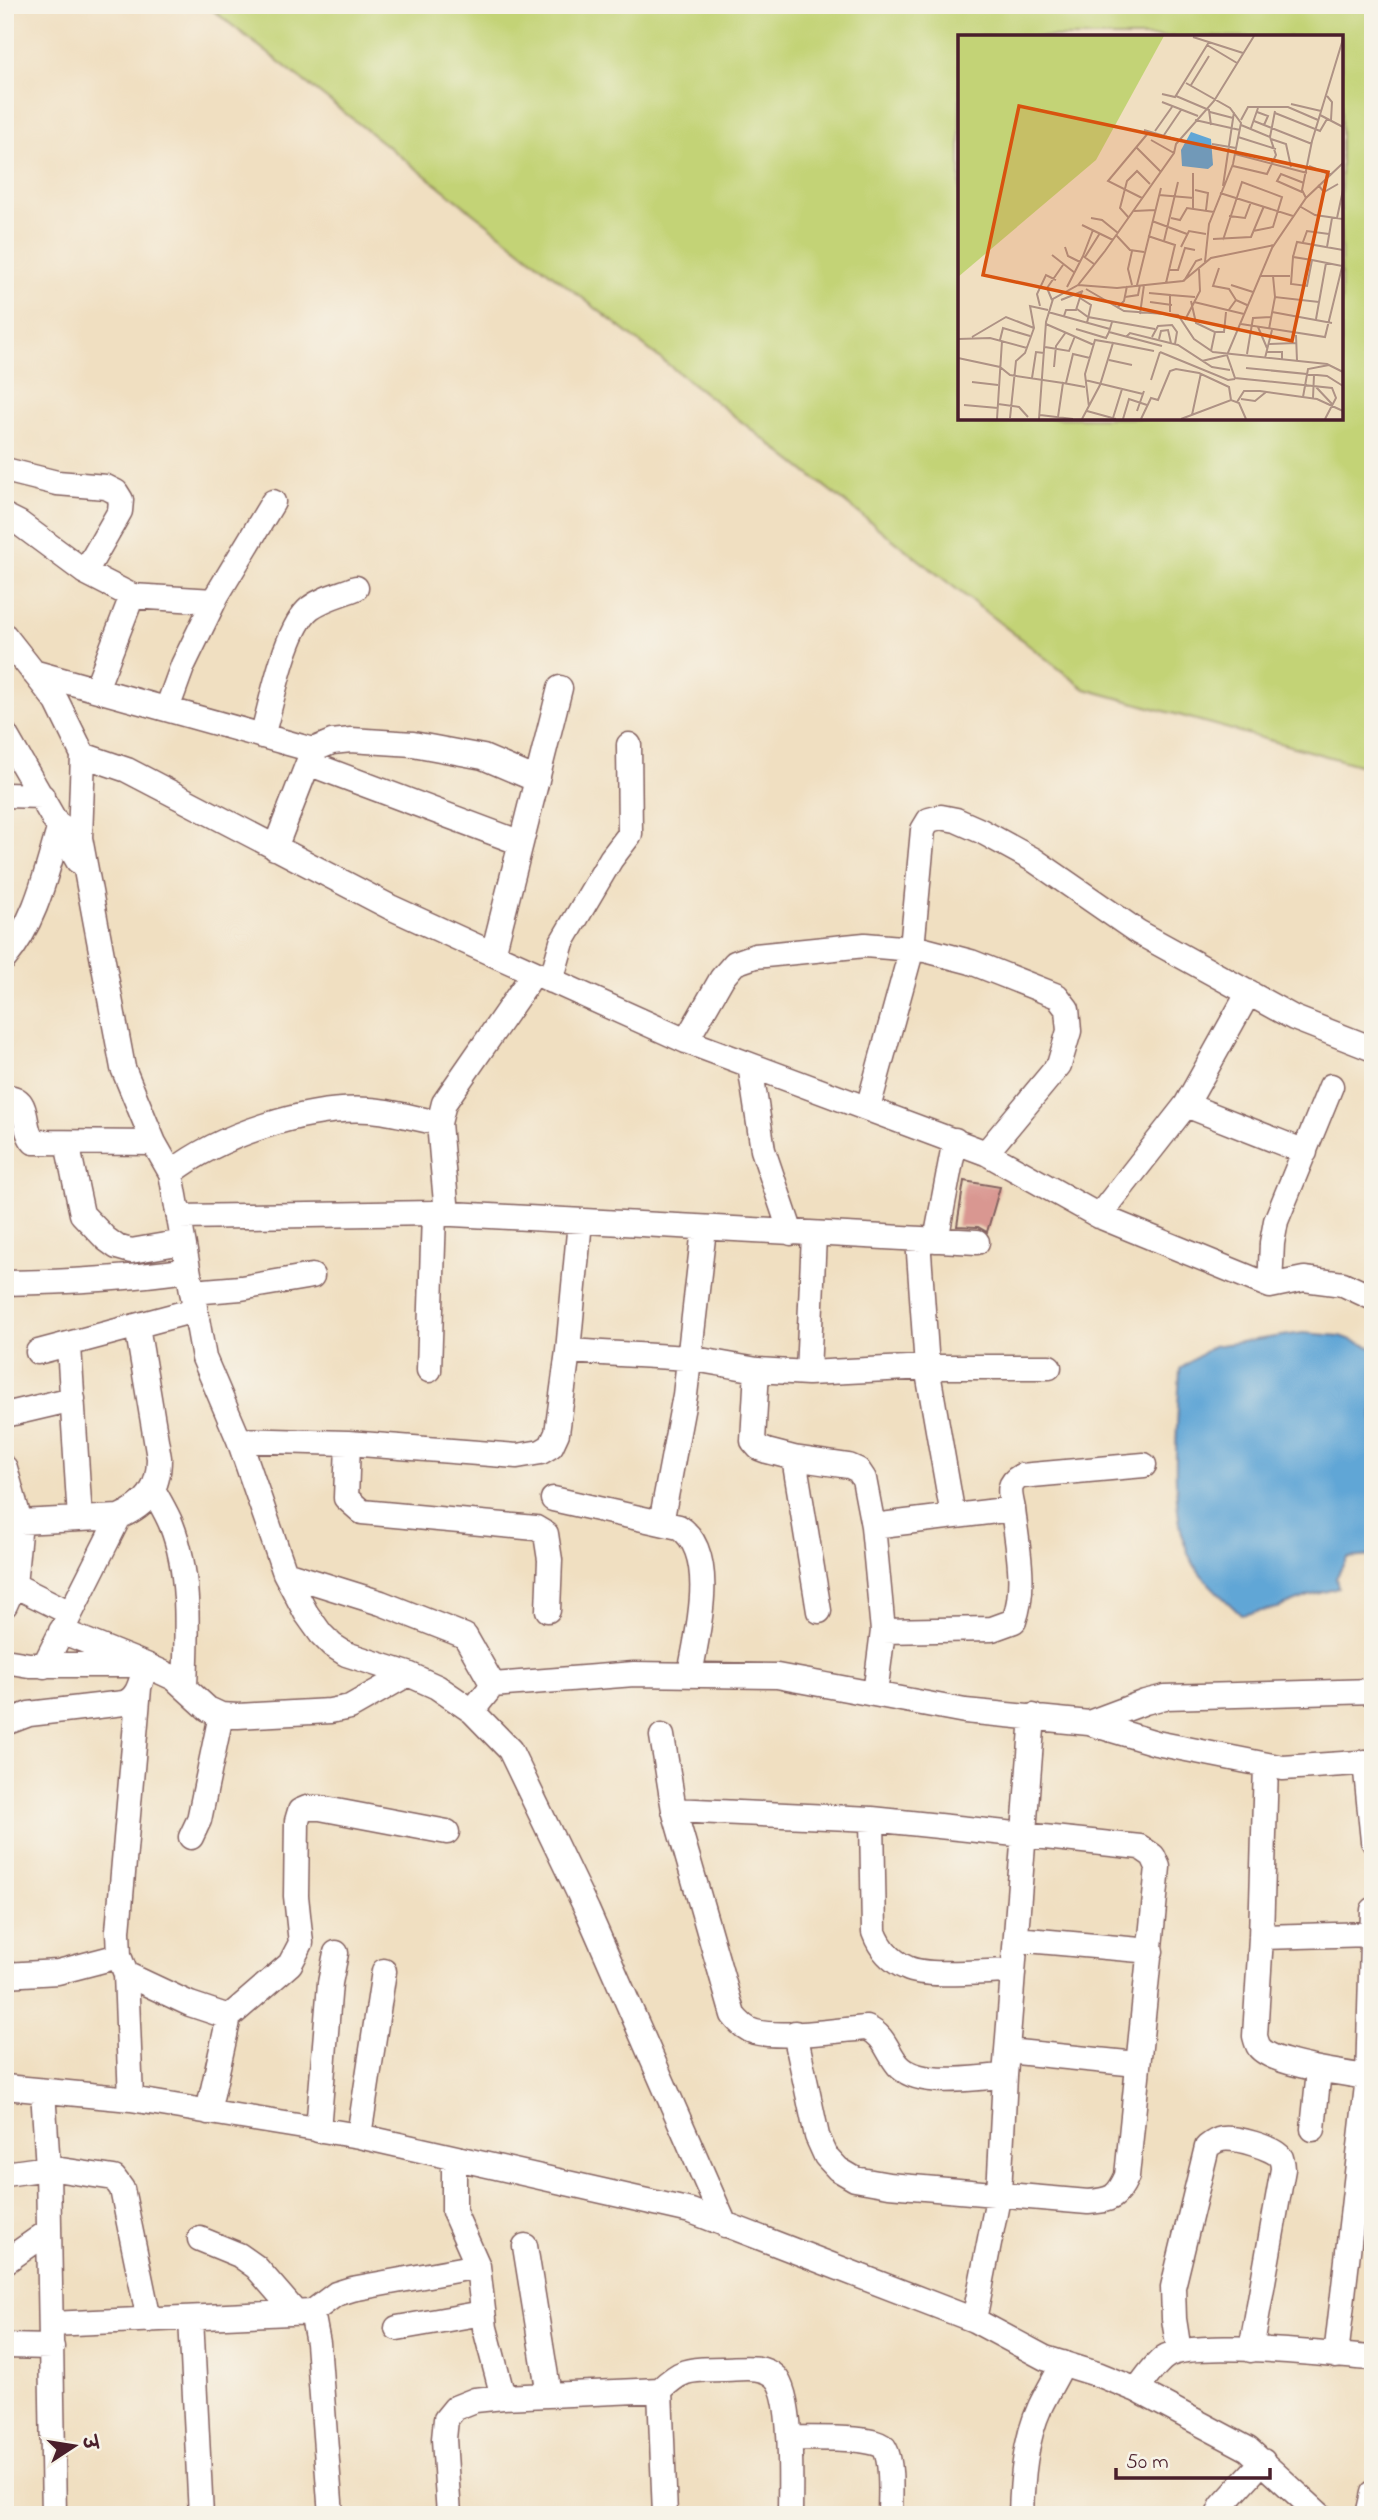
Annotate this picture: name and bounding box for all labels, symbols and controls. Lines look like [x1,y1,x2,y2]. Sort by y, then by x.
inset map [958,35,1343,420]
north arrow [38,2412,108,2482]
text: उ [73,2432,103,2454]
scale bar [1116,2436,1270,2480]
text: 50 m [1126,2448,1169,2478]

